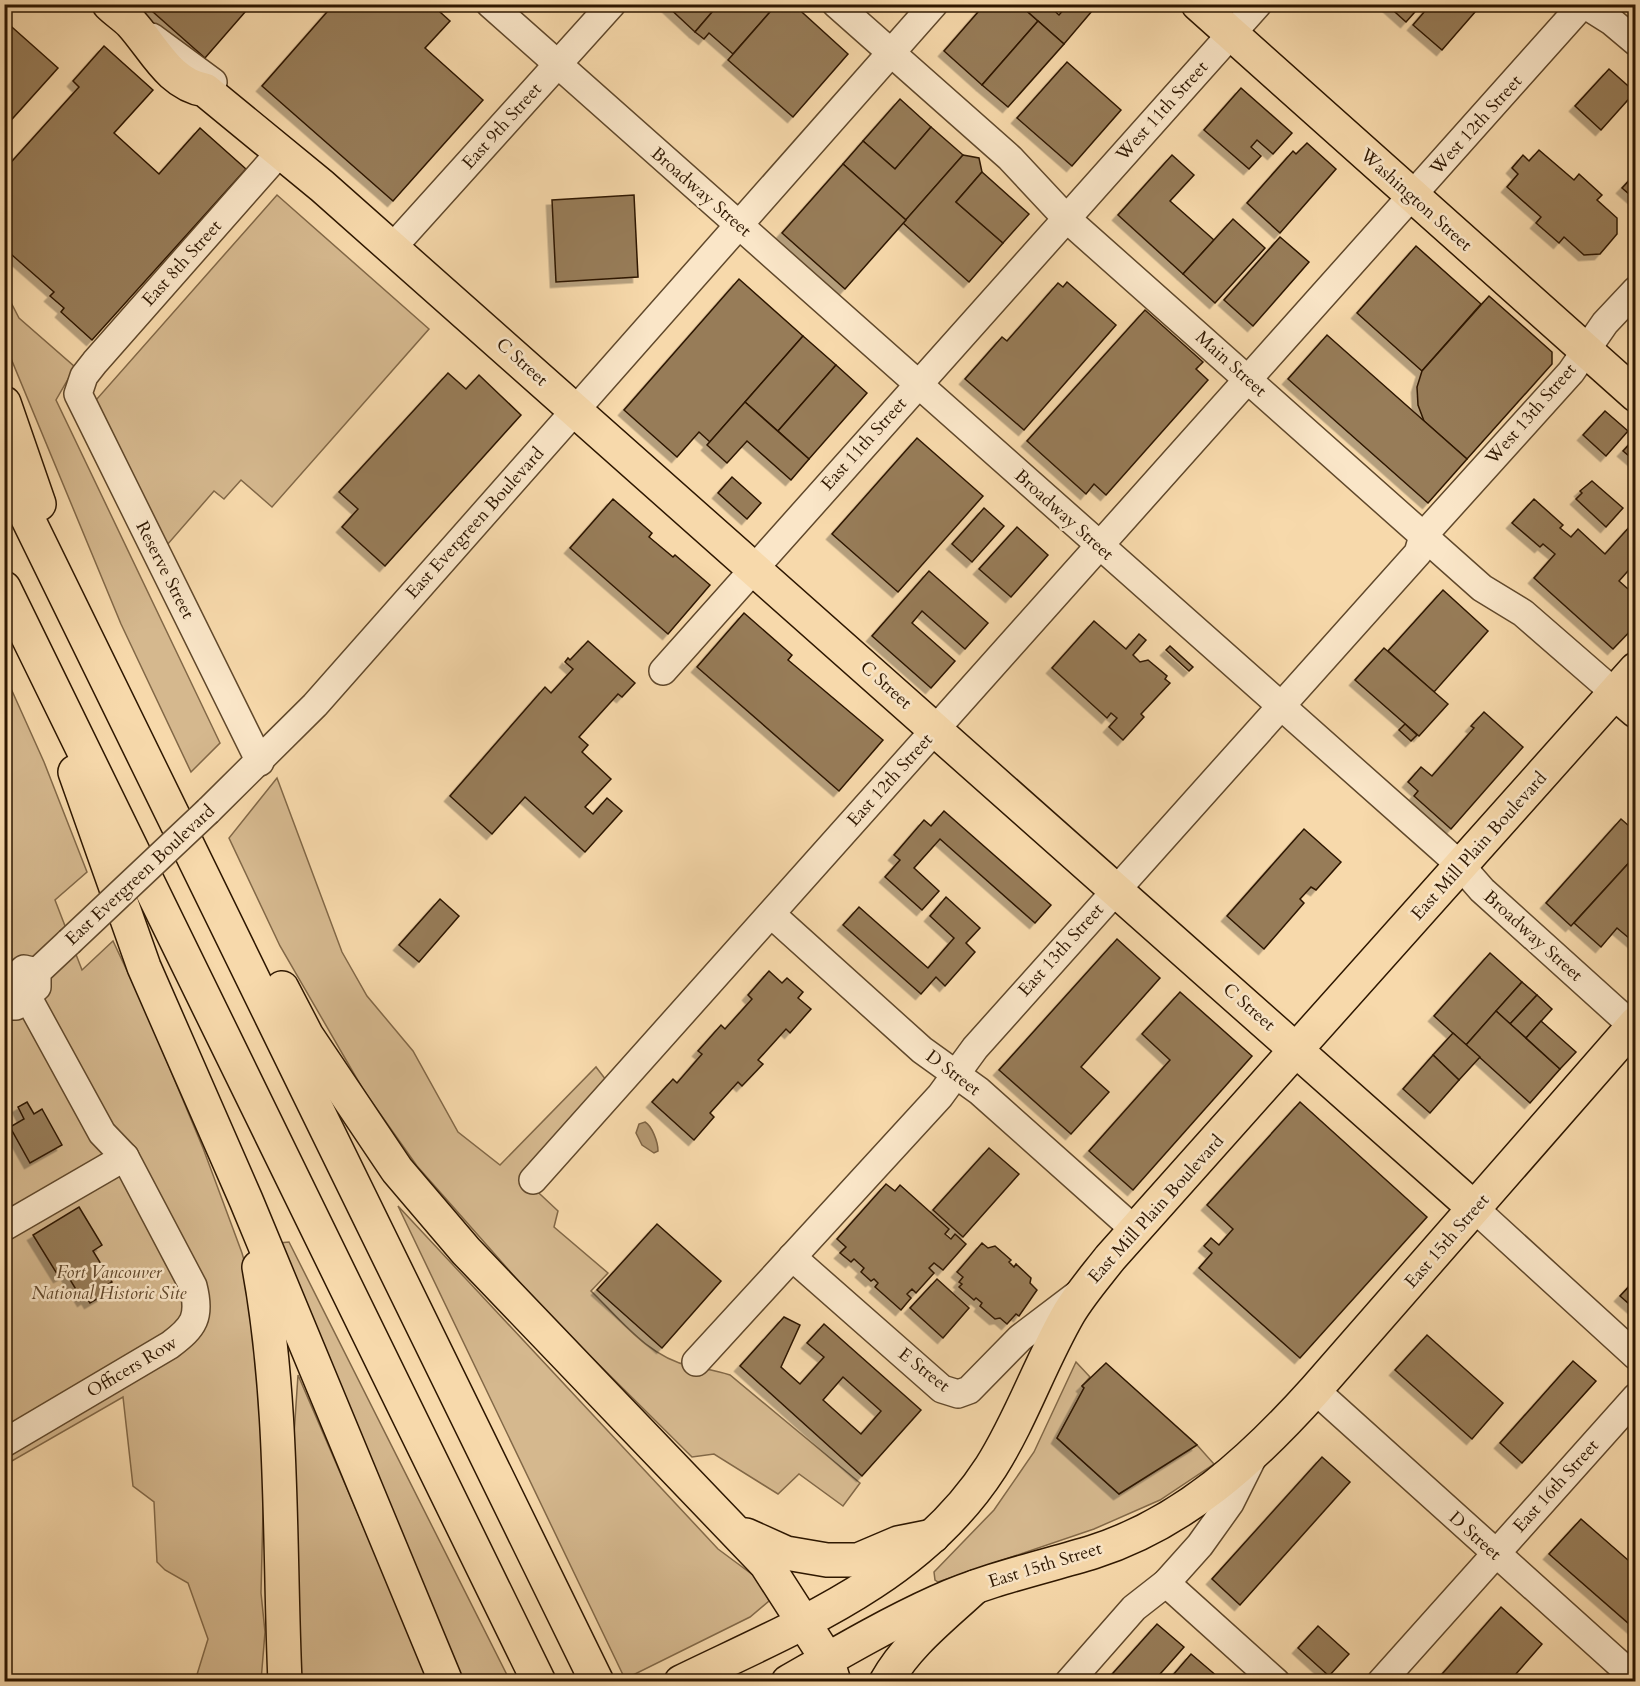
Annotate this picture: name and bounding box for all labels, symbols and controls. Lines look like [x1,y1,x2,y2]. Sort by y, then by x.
street label: West 11th Street [1110,55,1214,167]
street label: West 12th Street [1424,69,1528,181]
street label: East 9th Street [456,77,548,175]
street label: Broadway Street [645,141,757,243]
street label: Washington Street [1354,142,1478,257]
street label: East 8th Street [136,214,228,312]
street label: Main Street [1190,325,1272,403]
street label: C Street [491,332,554,392]
street label: West 13th Street [1479,358,1582,471]
street label: East 11th Street [815,392,913,496]
street label: East Evergreen Boulevard [400,441,550,604]
street label: Broadway Street [1009,464,1119,567]
street label: Reserve Street [130,517,201,624]
street label: C Street [855,655,918,715]
street label: East 12th Street [841,728,939,832]
street label: East Mill Plain Boulevard [1405,766,1553,926]
street label: East Evergreen Boulevard [60,799,221,951]
street label: Broadway Street [1478,885,1588,988]
street label: East 13th Street [1012,898,1110,1002]
street label: C Street [1217,977,1281,1037]
street label: D Street [920,1044,986,1102]
street label: East Mill Plain Boulevard [1082,1129,1230,1289]
street label: East 15th Street [1399,1188,1495,1294]
park label: Fort Vancouver National Historic Site [32,1260,187,1306]
street label: Officers Row [82,1330,182,1404]
street label: E Street [893,1342,955,1398]
street label: East 16th Street [1507,1434,1605,1538]
street label: D Street [1443,1506,1507,1566]
street label: East 15th Street [985,1536,1105,1594]

